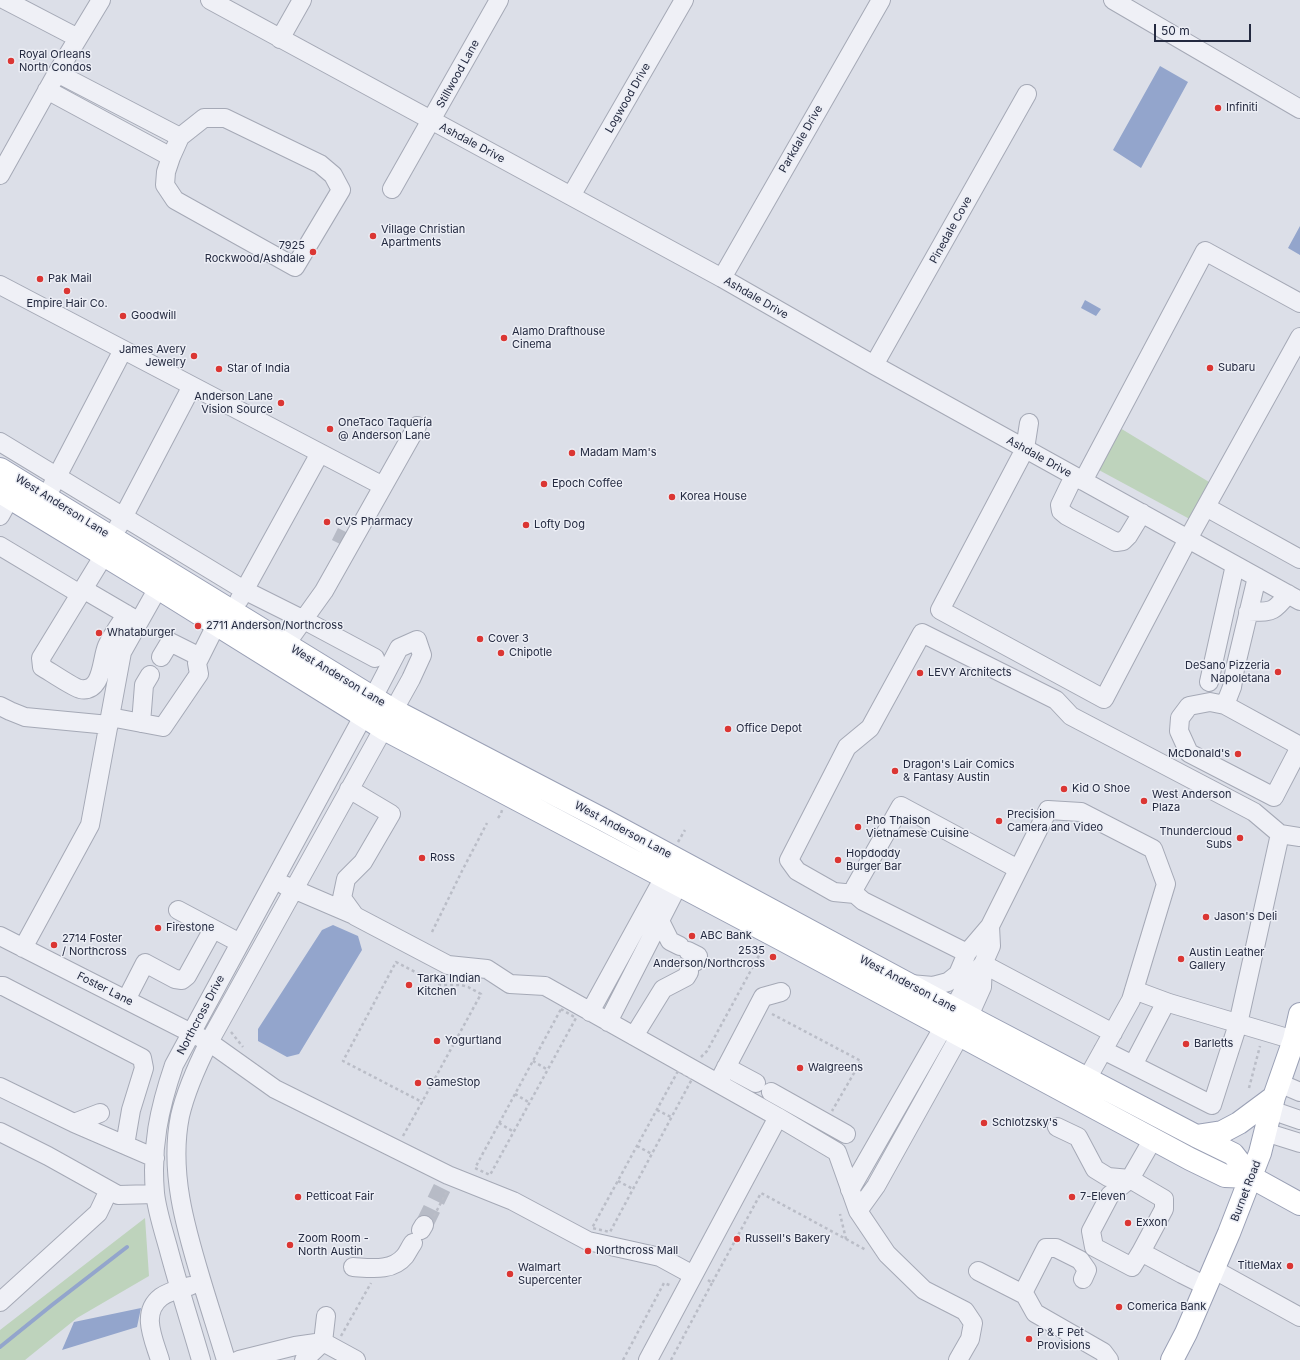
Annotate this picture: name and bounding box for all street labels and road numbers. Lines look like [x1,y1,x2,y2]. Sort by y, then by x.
street label: Stillwood Lane [434,38,482,110]
street label: Logwood Drive [603,61,653,135]
street label: Parkdale Drive [776,103,826,175]
street label: Ashdale Drive [437,120,507,166]
street label: Pinedale Cove [927,194,975,266]
street label: Ashdale Drive [721,274,791,322]
street label: Ashdale Drive [1004,434,1074,480]
street label: West Anderson Lane [13,472,111,540]
street label: West Anderson Lane [288,643,388,709]
street label: West Anderson Lane [572,799,674,861]
street label: West Anderson Lane [857,953,959,1015]
street label: Foster Lane [75,969,135,1009]
street label: Northcross Drive [174,973,228,1057]
street label: Burnet Road [1228,1159,1264,1223]

